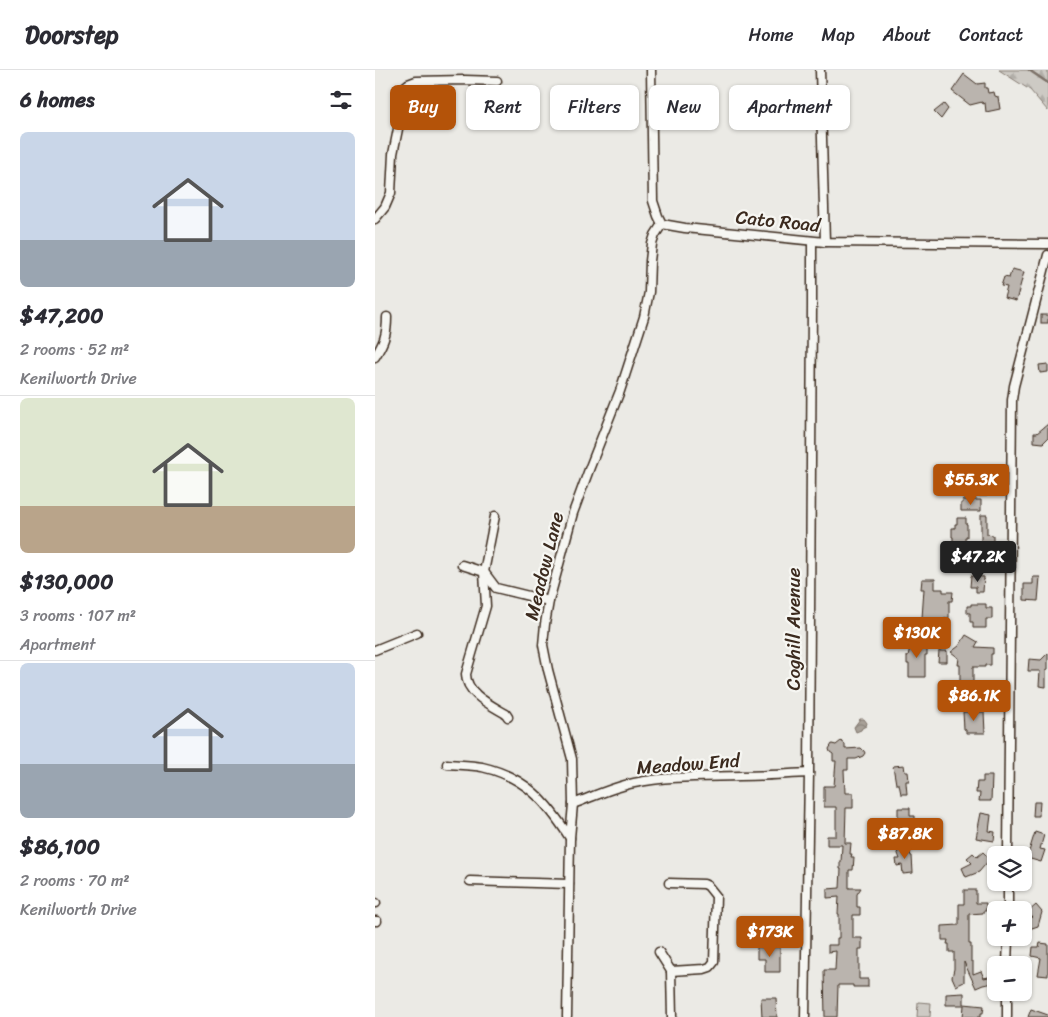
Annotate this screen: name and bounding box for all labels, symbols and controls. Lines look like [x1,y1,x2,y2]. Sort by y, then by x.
text: Doorstep [25,14,119,56]
text: Home [749,19,794,51]
text: Map [822,19,855,51]
text: About [883,19,931,51]
text: Contact [959,19,1023,51]
text: 6 homes [20,81,95,119]
chip: Buy [390,85,456,130]
chip: Rent [466,85,540,130]
chip: Filters [550,85,639,130]
chip: New [649,85,719,130]
chip: Apartment [729,85,850,130]
icon: filters [327,86,355,114]
icon: home [143,165,233,255]
street label: Cato Road [734,200,823,242]
text: $47,200 [20,297,104,335]
text: 2 rooms · 52 m² [20,335,129,364]
text: Kenilworth Drive [20,364,137,393]
icon: home [143,430,233,520]
pin: $55.3K [930,464,1012,506]
text: $55.3K [944,465,998,494]
street label: Meadow Lane [515,508,573,624]
pin: $47.2K [937,540,1019,583]
text: $47.2K [951,542,1005,571]
text: $130,000 [20,563,113,601]
street label: Coghill Avenue [777,567,810,690]
text: 3 rooms · 107 m² [20,601,136,630]
pin: $130K [882,616,952,659]
text: $130K [894,618,940,647]
text: Apartment [20,630,96,659]
pin: $86.1K [933,680,1015,722]
text: $86.1K [949,681,999,710]
icon: home [143,695,233,785]
street label: Meadow End [635,744,743,784]
pin: $87.8K [864,818,946,860]
text: $87.8K [878,819,932,848]
text: $86,100 [20,828,100,866]
map controls [987,846,1032,1001]
button: layers [987,846,1032,891]
text: 2 rooms · 70 m² [20,866,130,895]
text: Kenilworth Drive [20,895,137,924]
button: + [987,901,1032,946]
pin: $173K [735,916,805,958]
text: $173K [747,917,793,946]
button: − [987,956,1032,1001]

